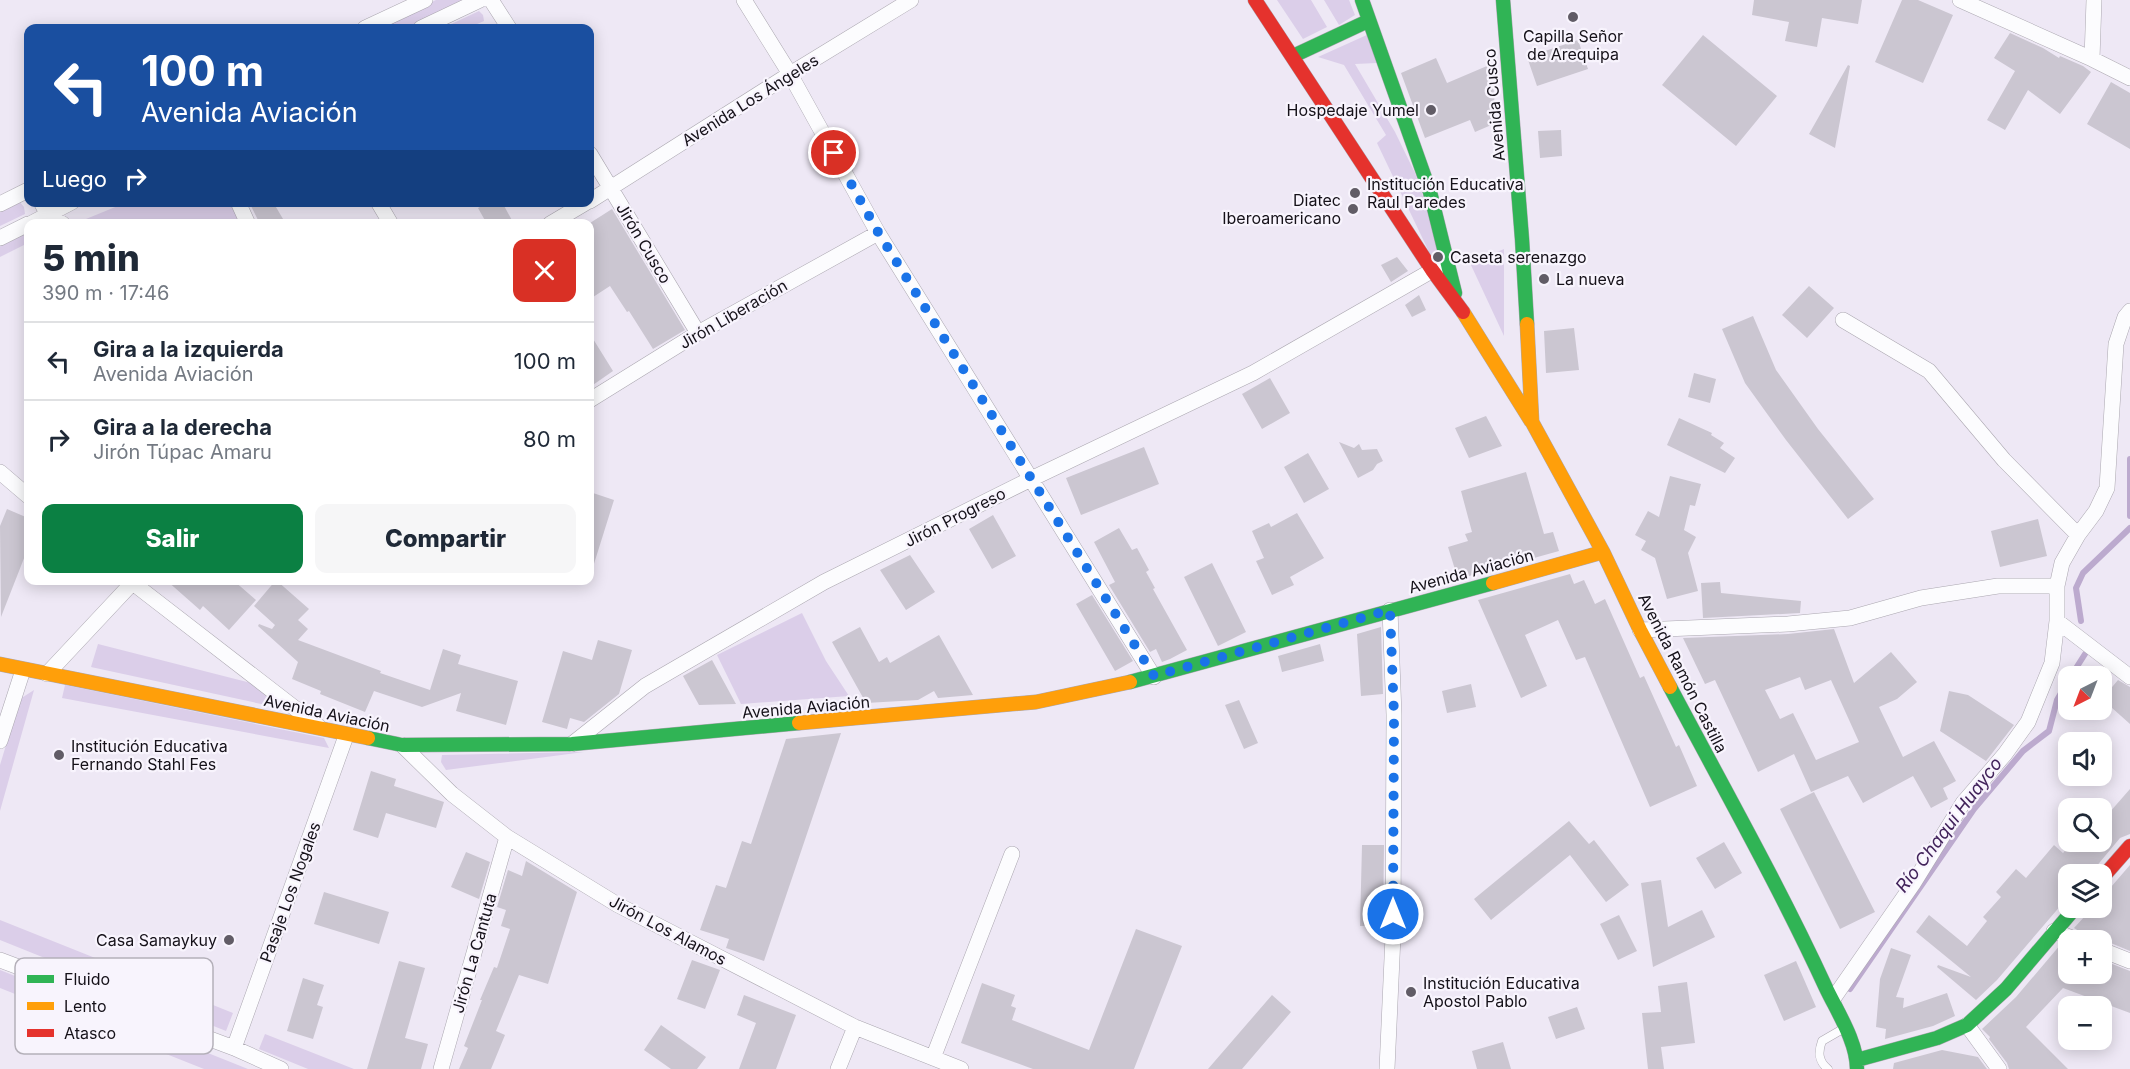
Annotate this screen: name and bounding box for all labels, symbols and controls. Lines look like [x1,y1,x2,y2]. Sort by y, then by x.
marker: Capilla Señor de Arequipa [1566,10,1580,24]
place label: Capilla Señor de Arequipa [1523,26,1623,64]
text: 100 m [141,45,264,96]
icon: left [42,48,120,126]
street label: Avenida Cusco [1479,48,1509,162]
street label: Avenida Los Ángeles [678,50,822,150]
text: Avenida Aviación [141,96,358,129]
place label: Hospedaje Yumel [1287,100,1419,120]
marker: Hospedaje Yumel [1424,103,1438,117]
pin [808,127,859,178]
icon: arrive [817,136,850,169]
icon: right [119,162,152,195]
text: Luego [42,166,107,192]
place label: Institución Educativa Raul Paredes [1367,174,1524,212]
marker: Institución Educativa Raul Paredes [1348,186,1362,200]
place label: Diatec Iberoamericano [1222,190,1341,228]
street label: Jirón Cusco [612,199,676,287]
marker: Diatec Iberoamericano [1346,202,1360,216]
text: 5 min [42,236,140,280]
button: close [513,239,576,302]
place label: Caseta serenazgo [1450,247,1587,267]
marker: Caseta serenazgo [1431,250,1445,264]
place label: La nueva [1556,269,1624,289]
marker: La nueva [1537,272,1551,286]
street label: Jirón Liberación [675,275,791,353]
text: 390 m · 17:46 [42,281,169,305]
text: Gira a la izquierda [93,336,284,362]
icon: left [42,345,75,378]
text: 100 m [514,348,576,374]
text: Avenida Aviación [93,362,254,386]
text: Gira a la derecha [93,414,272,440]
icon: right [42,423,75,456]
text: 80 m [523,426,576,452]
text: Jirón Túpac Amaru [93,440,272,464]
street label: Jirón Progreso [901,483,1009,551]
button: Salir [42,504,303,573]
button: Compartir [315,504,576,573]
street label: Avenida Aviación [1406,545,1536,597]
street label: Avenida Ramón Castilla [1634,590,1732,756]
north arrow [2058,666,2112,720]
map controls [2058,666,2112,1050]
street label: Avenida Aviación [262,690,392,736]
street label: Avenida Aviación [741,691,871,723]
button: sound [2058,732,2112,786]
place label: Institución Educativa Fernando Stahl Fes [71,736,228,774]
marker: Institución Educativa Fernando Stahl Fes [52,748,66,762]
water label: Río Chaqui Huayco [1891,753,2006,896]
button: search [2058,798,2112,852]
street label: Pasaje Los Nogales [255,819,325,965]
button: layers [2058,864,2112,918]
position arrow [1361,882,1425,946]
street label: Jirón La Cantuta [447,891,501,1015]
street label: Jirón Los Alamos [606,891,730,969]
place label: Casa Samaykuy [96,930,217,950]
button: + [2058,930,2112,984]
marker: Casa Samaykuy [222,933,236,947]
legend [15,958,213,1054]
text: Fluido [64,969,110,989]
place label: Institución Educativa Apostol Pablo [1423,973,1580,1011]
marker: Institución Educativa Apostol Pablo [1404,985,1418,999]
text: Lento [64,996,107,1016]
button: − [2058,996,2112,1050]
text: Atasco [64,1023,116,1043]

